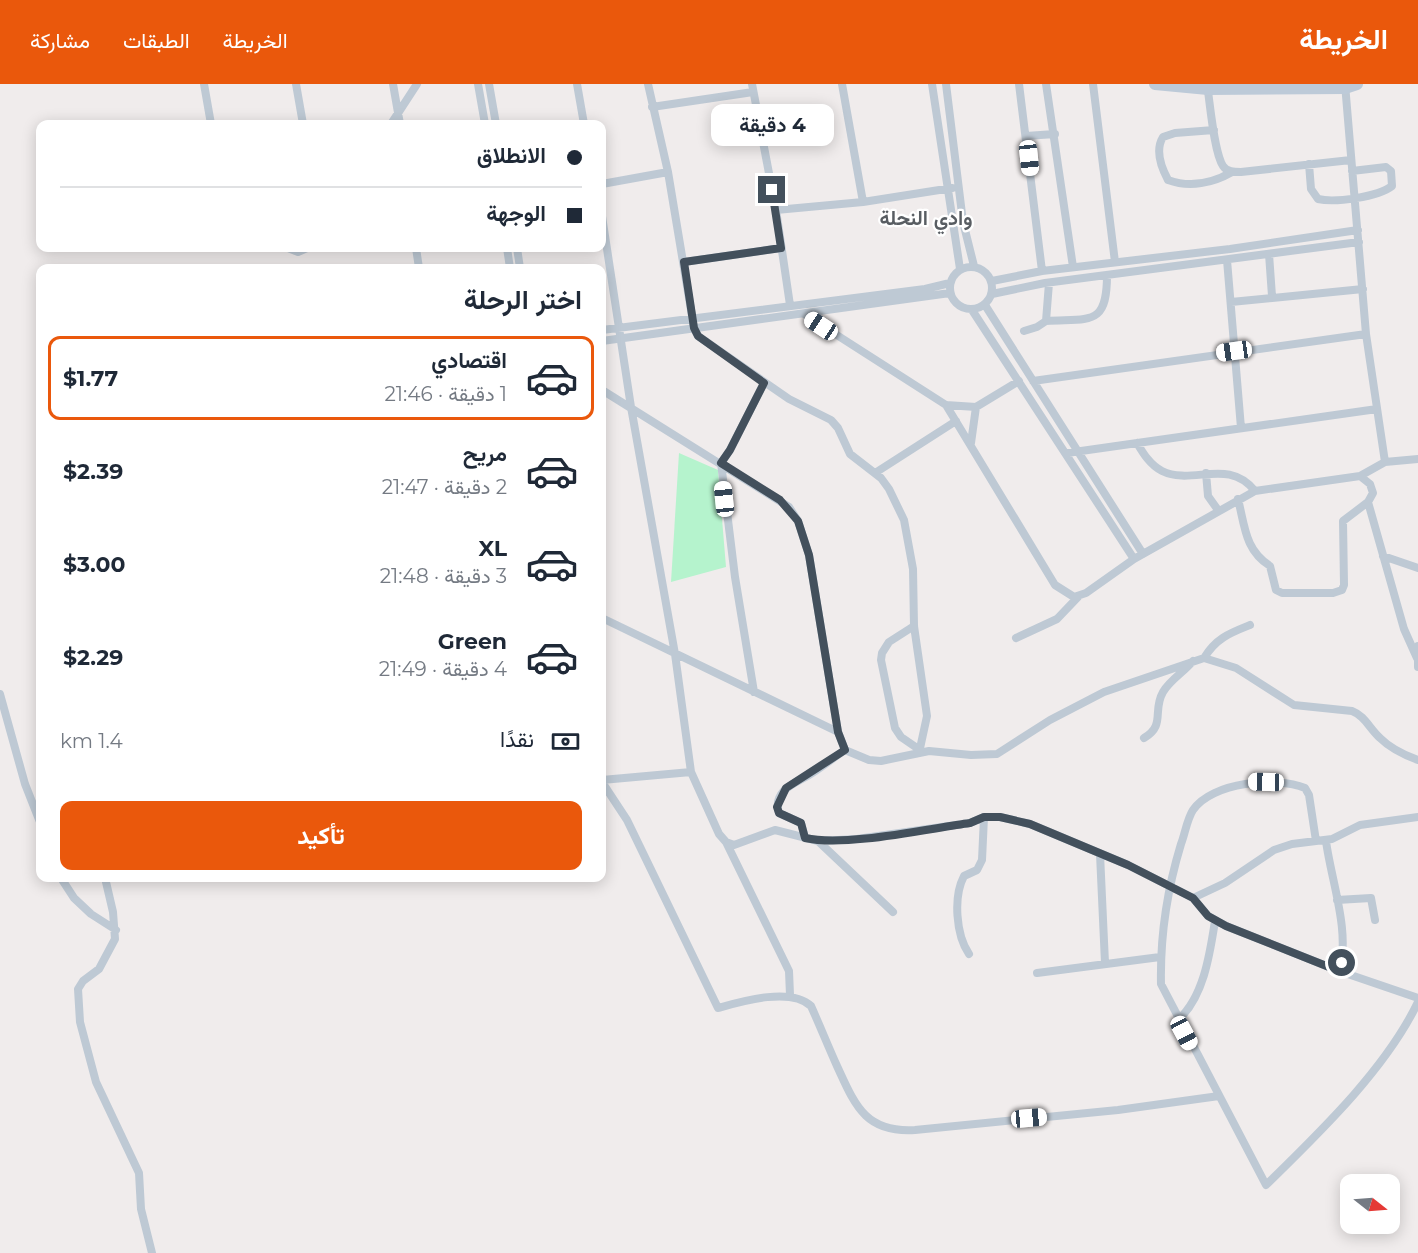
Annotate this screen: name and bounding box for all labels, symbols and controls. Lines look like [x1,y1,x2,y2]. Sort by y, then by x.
text: الخريطة [1299,22,1388,56]
text: مشاركة [30,28,90,53]
text: الطبقات [123,28,190,53]
text: الخريطة [223,28,288,53]
callout: 4 دقيقة [710,103,834,145]
text: 4 دقيقة [739,113,806,137]
car [1018,139,1040,177]
text: الانطلاق [477,142,546,169]
route end [758,176,785,203]
text: الوجهة [486,200,546,227]
district label: وادي النحلة [879,206,973,235]
text: اختر الرحلة [464,283,582,316]
car [801,309,841,343]
car [1215,340,1253,362]
text: اقتصادي [431,347,507,374]
icon: car [525,351,579,405]
text: $1.77 [63,365,118,392]
text: 1 دقيقة · 21:46 [384,382,507,406]
text: مريح [463,440,507,467]
icon: car [525,444,579,498]
text: $2.39 [63,458,123,485]
text: 2 دقيقة · 21:47 [382,475,507,499]
car [713,480,735,518]
text: XL [478,535,507,562]
icon: car [525,537,579,591]
text: $3.00 [63,551,125,578]
text: 3 دقيقة · 21:48 [380,564,507,588]
text: Green [438,628,507,655]
icon: car [525,630,579,684]
text: $2.29 [63,644,123,671]
text: 4 دقيقة · 21:49 [379,657,507,681]
icon: cash [549,725,582,758]
text: نقدًا [500,726,534,753]
text: 1.4 km [60,729,123,753]
car [1248,773,1284,791]
button: تأكيد [60,801,582,870]
route start [1328,949,1355,976]
car [1168,1013,1200,1053]
car [1010,1107,1048,1129]
north arrow [1340,1174,1400,1234]
map controls [1340,1174,1400,1234]

